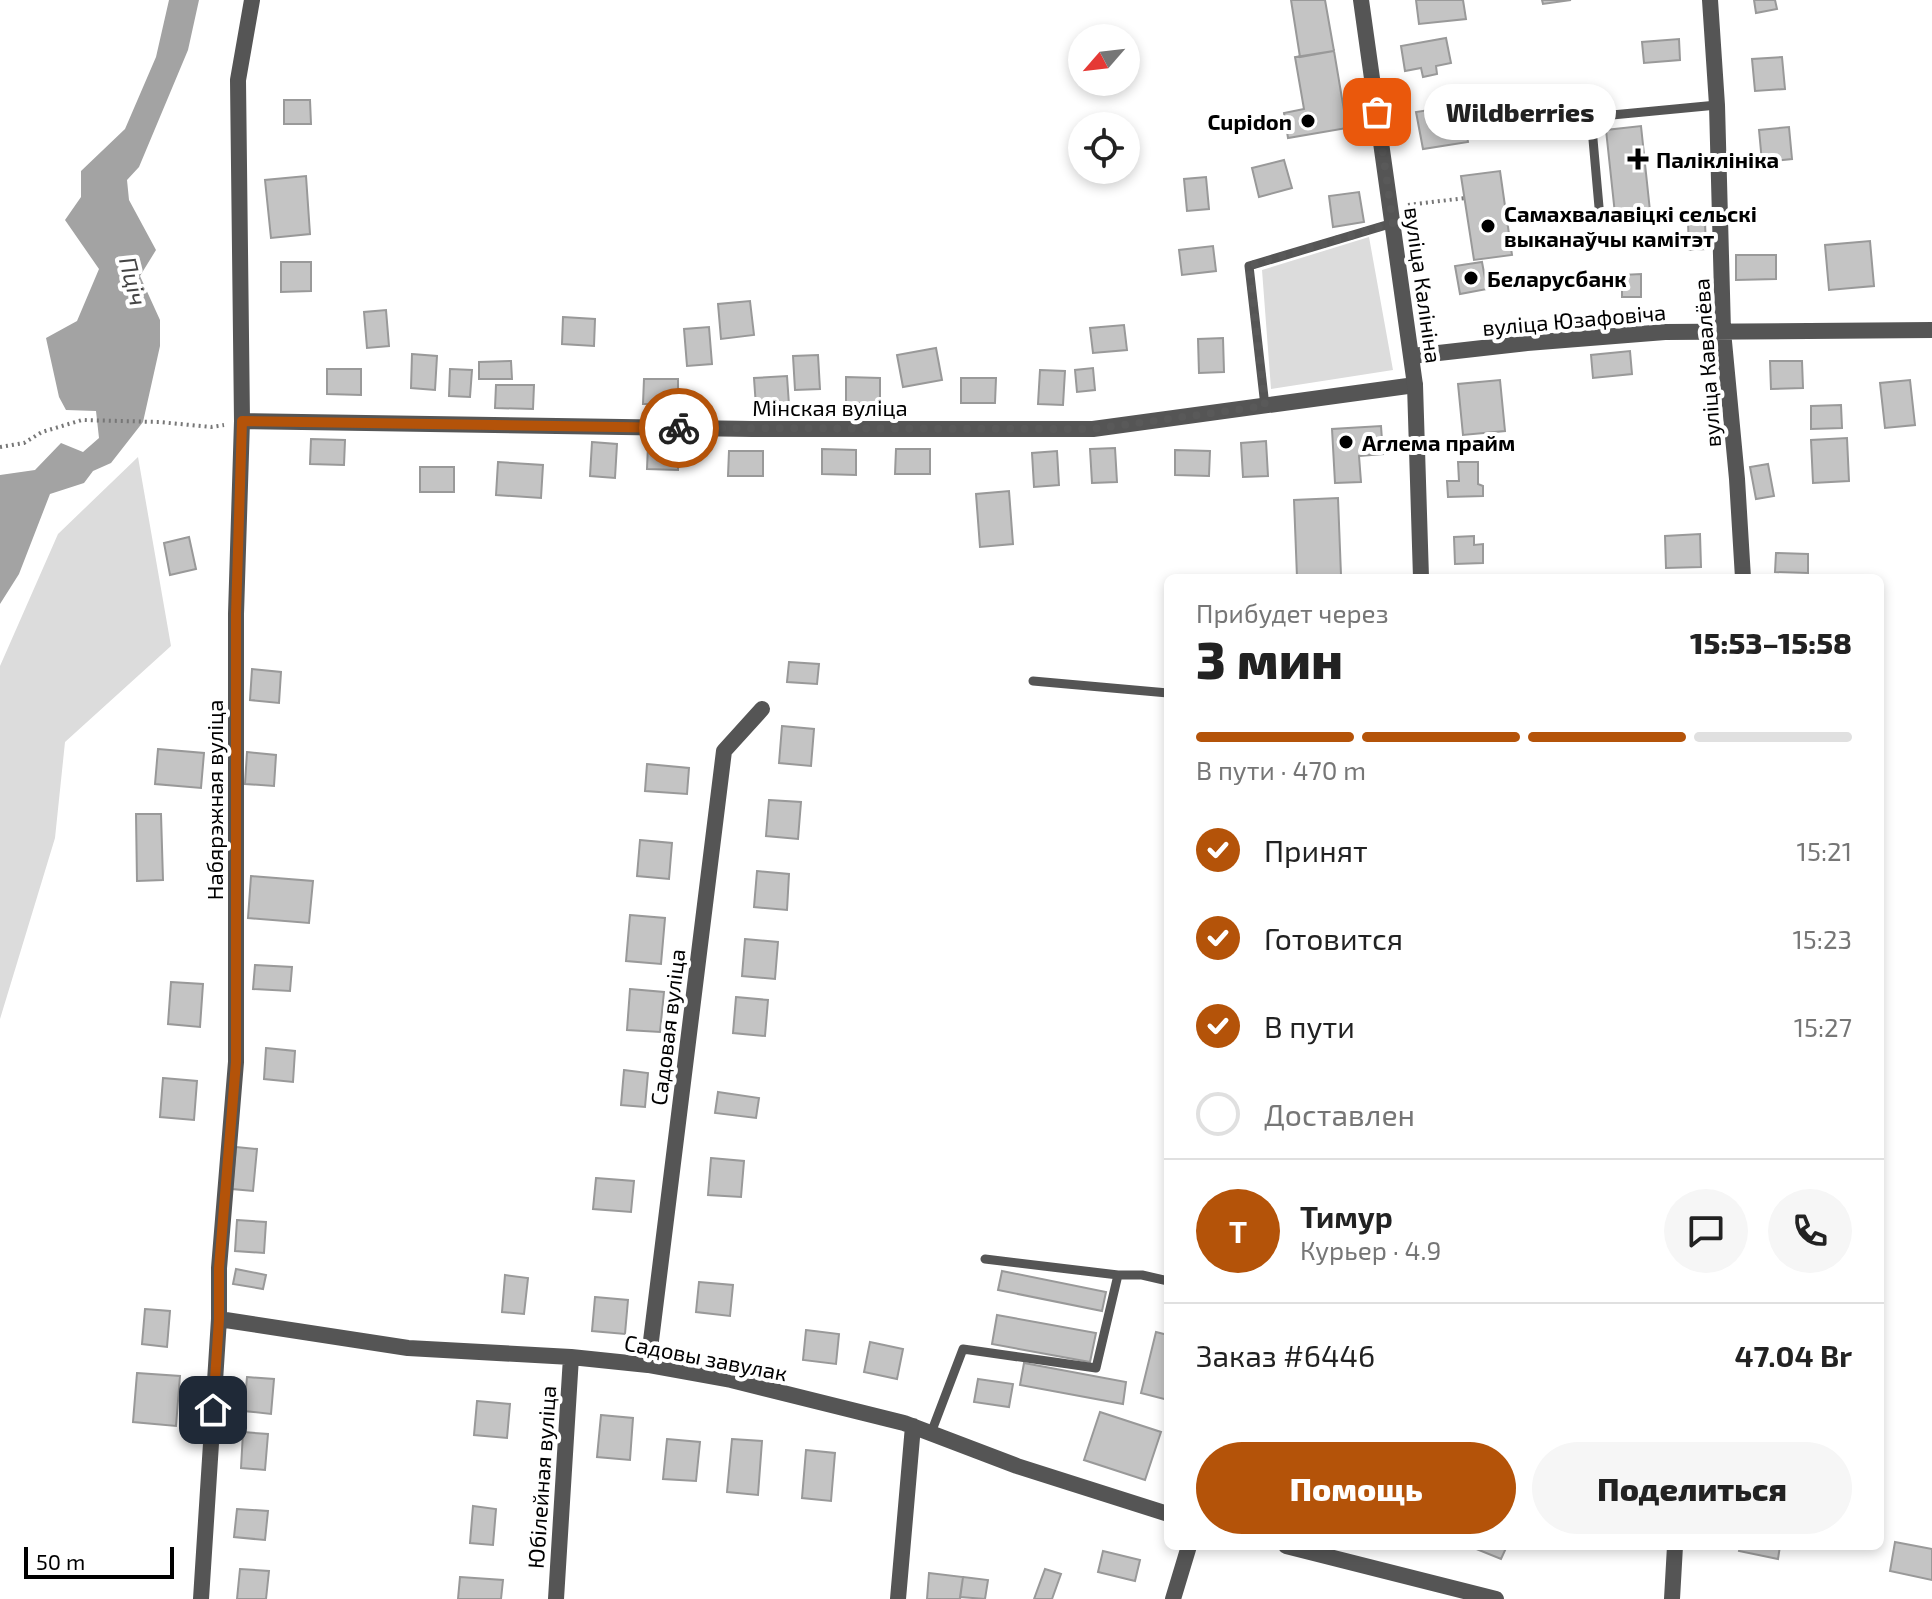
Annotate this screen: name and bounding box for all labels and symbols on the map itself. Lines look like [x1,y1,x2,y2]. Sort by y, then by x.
north arrow [1068,24,1140,96]
pin [1343,78,1411,146]
callout: Wildberries [1425,84,1617,140]
place label: Cupidon [1207,108,1292,134]
marker: Cupidon [1299,112,1317,130]
place label: Паліклініка [1656,146,1779,172]
marker: Паліклініка [1627,148,1649,170]
place label: Самахвалавіцкі сельскі выканаўчы камітэт [1504,200,1757,251]
street label: вуліца Калініна [1399,205,1448,365]
marker: Самахвалавіцкі сельскі выканаўчы камітэт [1479,217,1497,235]
water label: Пціч [114,254,154,308]
place label: Беларусбанк [1487,265,1627,291]
marker: Беларусбанк [1462,269,1480,287]
street label: вуліца Кавалёва [1687,278,1726,448]
street label: вуліца Юзафовіча [1481,298,1667,341]
courier [639,388,719,468]
street label: Мінская вуліца [752,394,908,421]
place label: Аглема прайм [1362,429,1515,455]
marker: Аглема прайм [1337,433,1355,451]
street label: Набярэжная вуліца [201,700,228,900]
street label: Садовая вуліца [645,947,690,1107]
street label: Садовы завулак [622,1328,790,1387]
pin [179,1376,247,1444]
street label: Юбілейная вуліца [522,1385,561,1570]
scale bar [24,1543,174,1579]

